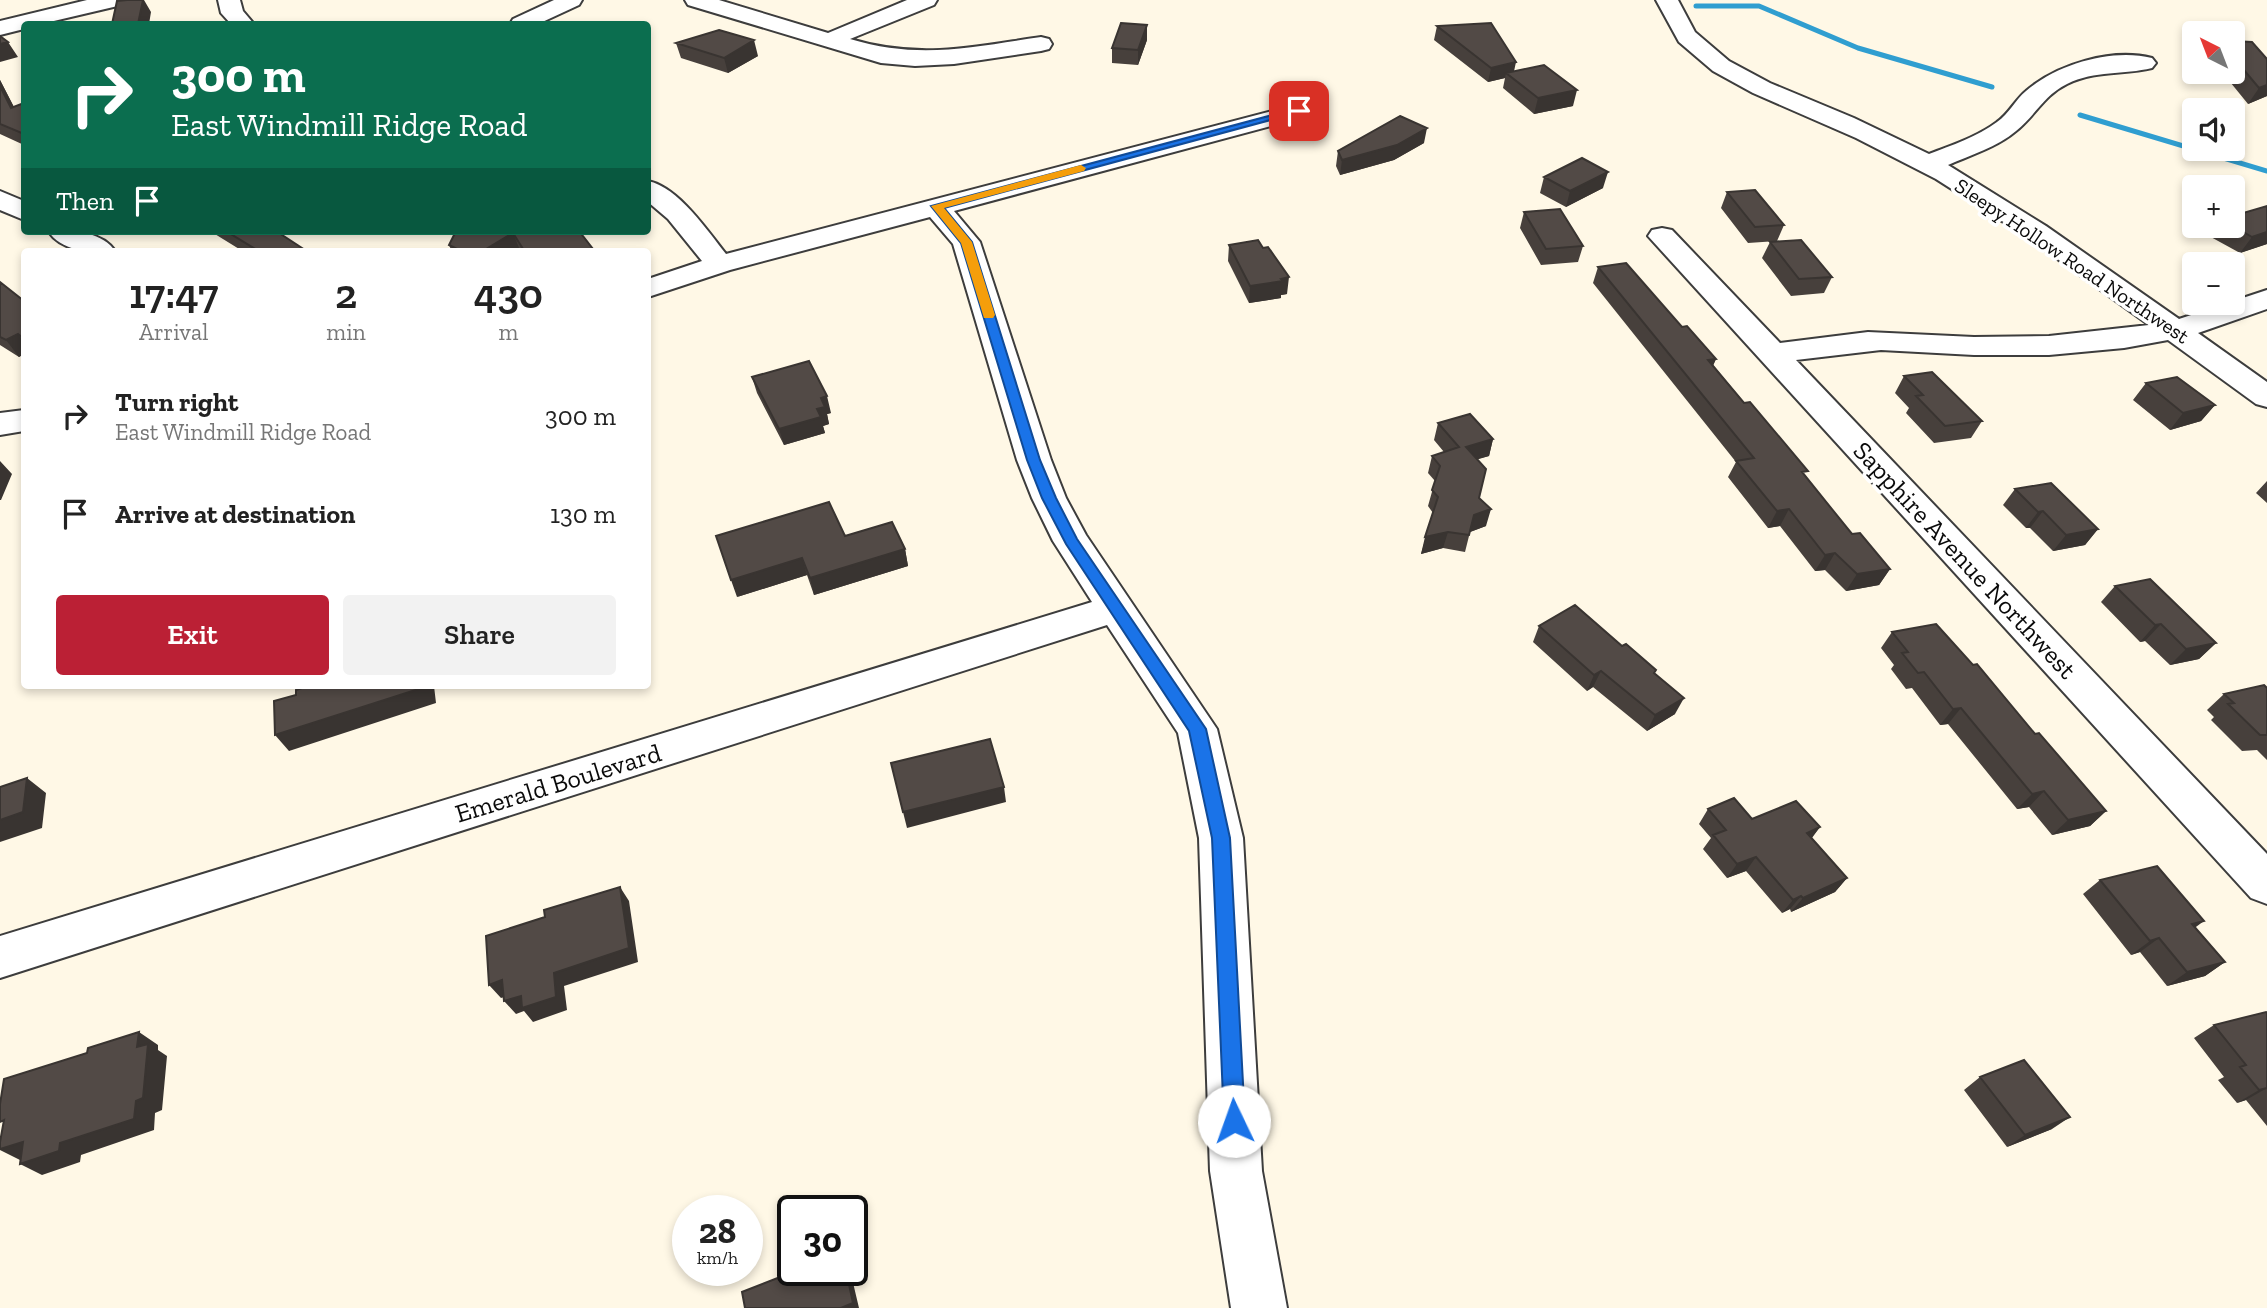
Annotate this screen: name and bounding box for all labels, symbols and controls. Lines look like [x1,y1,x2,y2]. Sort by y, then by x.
north arrow [2182,21,2245,84]
map controls [2182,21,2245,315]
text: 300 m [171,46,306,105]
icon: right [56,49,147,140]
pin [1269,81,1329,141]
icon: arrive [1280,92,1318,130]
button: sound [2182,98,2245,161]
text: East Windmill Ridge Road [171,106,527,144]
street label: Sleepy Hollow Road Northwest [1950,173,2194,349]
button: + [2182,175,2245,238]
icon: arrive [128,182,166,220]
text: Then [56,185,114,217]
button: − [2182,252,2245,315]
text: 17:47 [129,268,218,319]
text: 2 [335,268,357,319]
text: 430 [474,268,543,319]
text: Arrival [139,318,208,346]
text: min [326,318,366,346]
text: m [498,318,518,346]
text: Turn right [115,386,238,418]
icon: right [56,397,94,435]
text: 300 m [545,400,616,432]
text: East Windmill Ridge Road [115,418,371,446]
street label: Sapphire Avenue Northwest [1847,435,2084,686]
icon: arrive [56,495,94,533]
text: Arrive at destination [115,498,355,530]
text: 130 m [550,498,616,530]
button: Exit [56,595,329,675]
button: Share [343,595,616,675]
street label: Emerald Boulevard [451,736,665,830]
position arrow [1197,1084,1271,1158]
speed limit sign: 30 [777,1195,868,1286]
text: 28 [699,1210,736,1252]
text: km/h [697,1247,738,1269]

